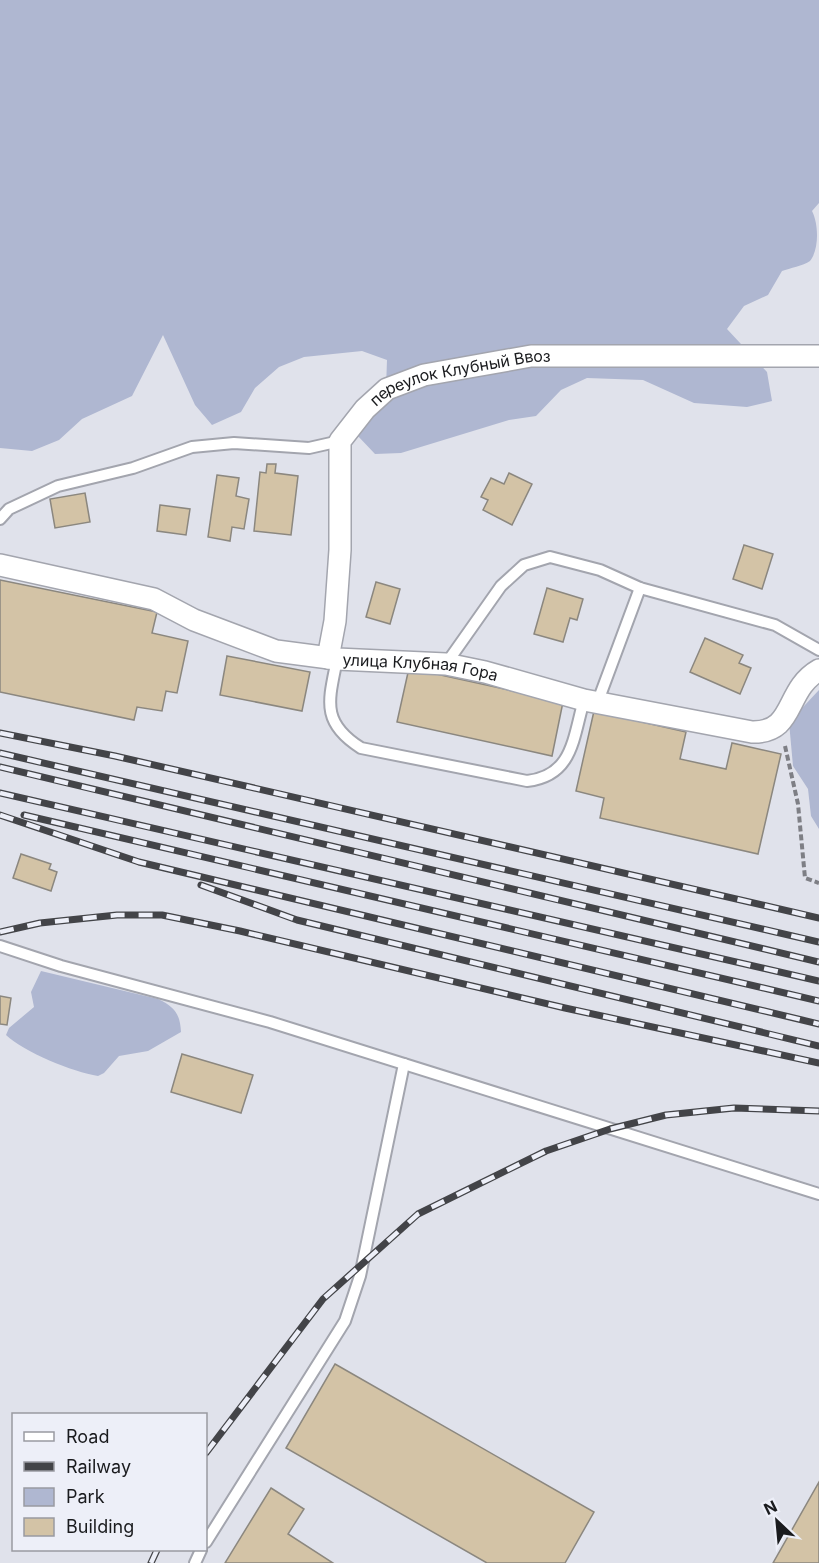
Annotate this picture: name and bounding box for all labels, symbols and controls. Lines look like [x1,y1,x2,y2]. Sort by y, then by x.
street label: переулок Клубный Ввоз [365,346,551,410]
street label: улица Клубная Гора [342,649,501,685]
legend [12,1413,207,1551]
text: Road [66,1426,109,1447]
text: Railway [66,1456,131,1477]
text: Park [66,1486,105,1507]
north arrow [747,1491,807,1551]
text: N [761,1496,780,1519]
text: Building [66,1516,134,1537]

